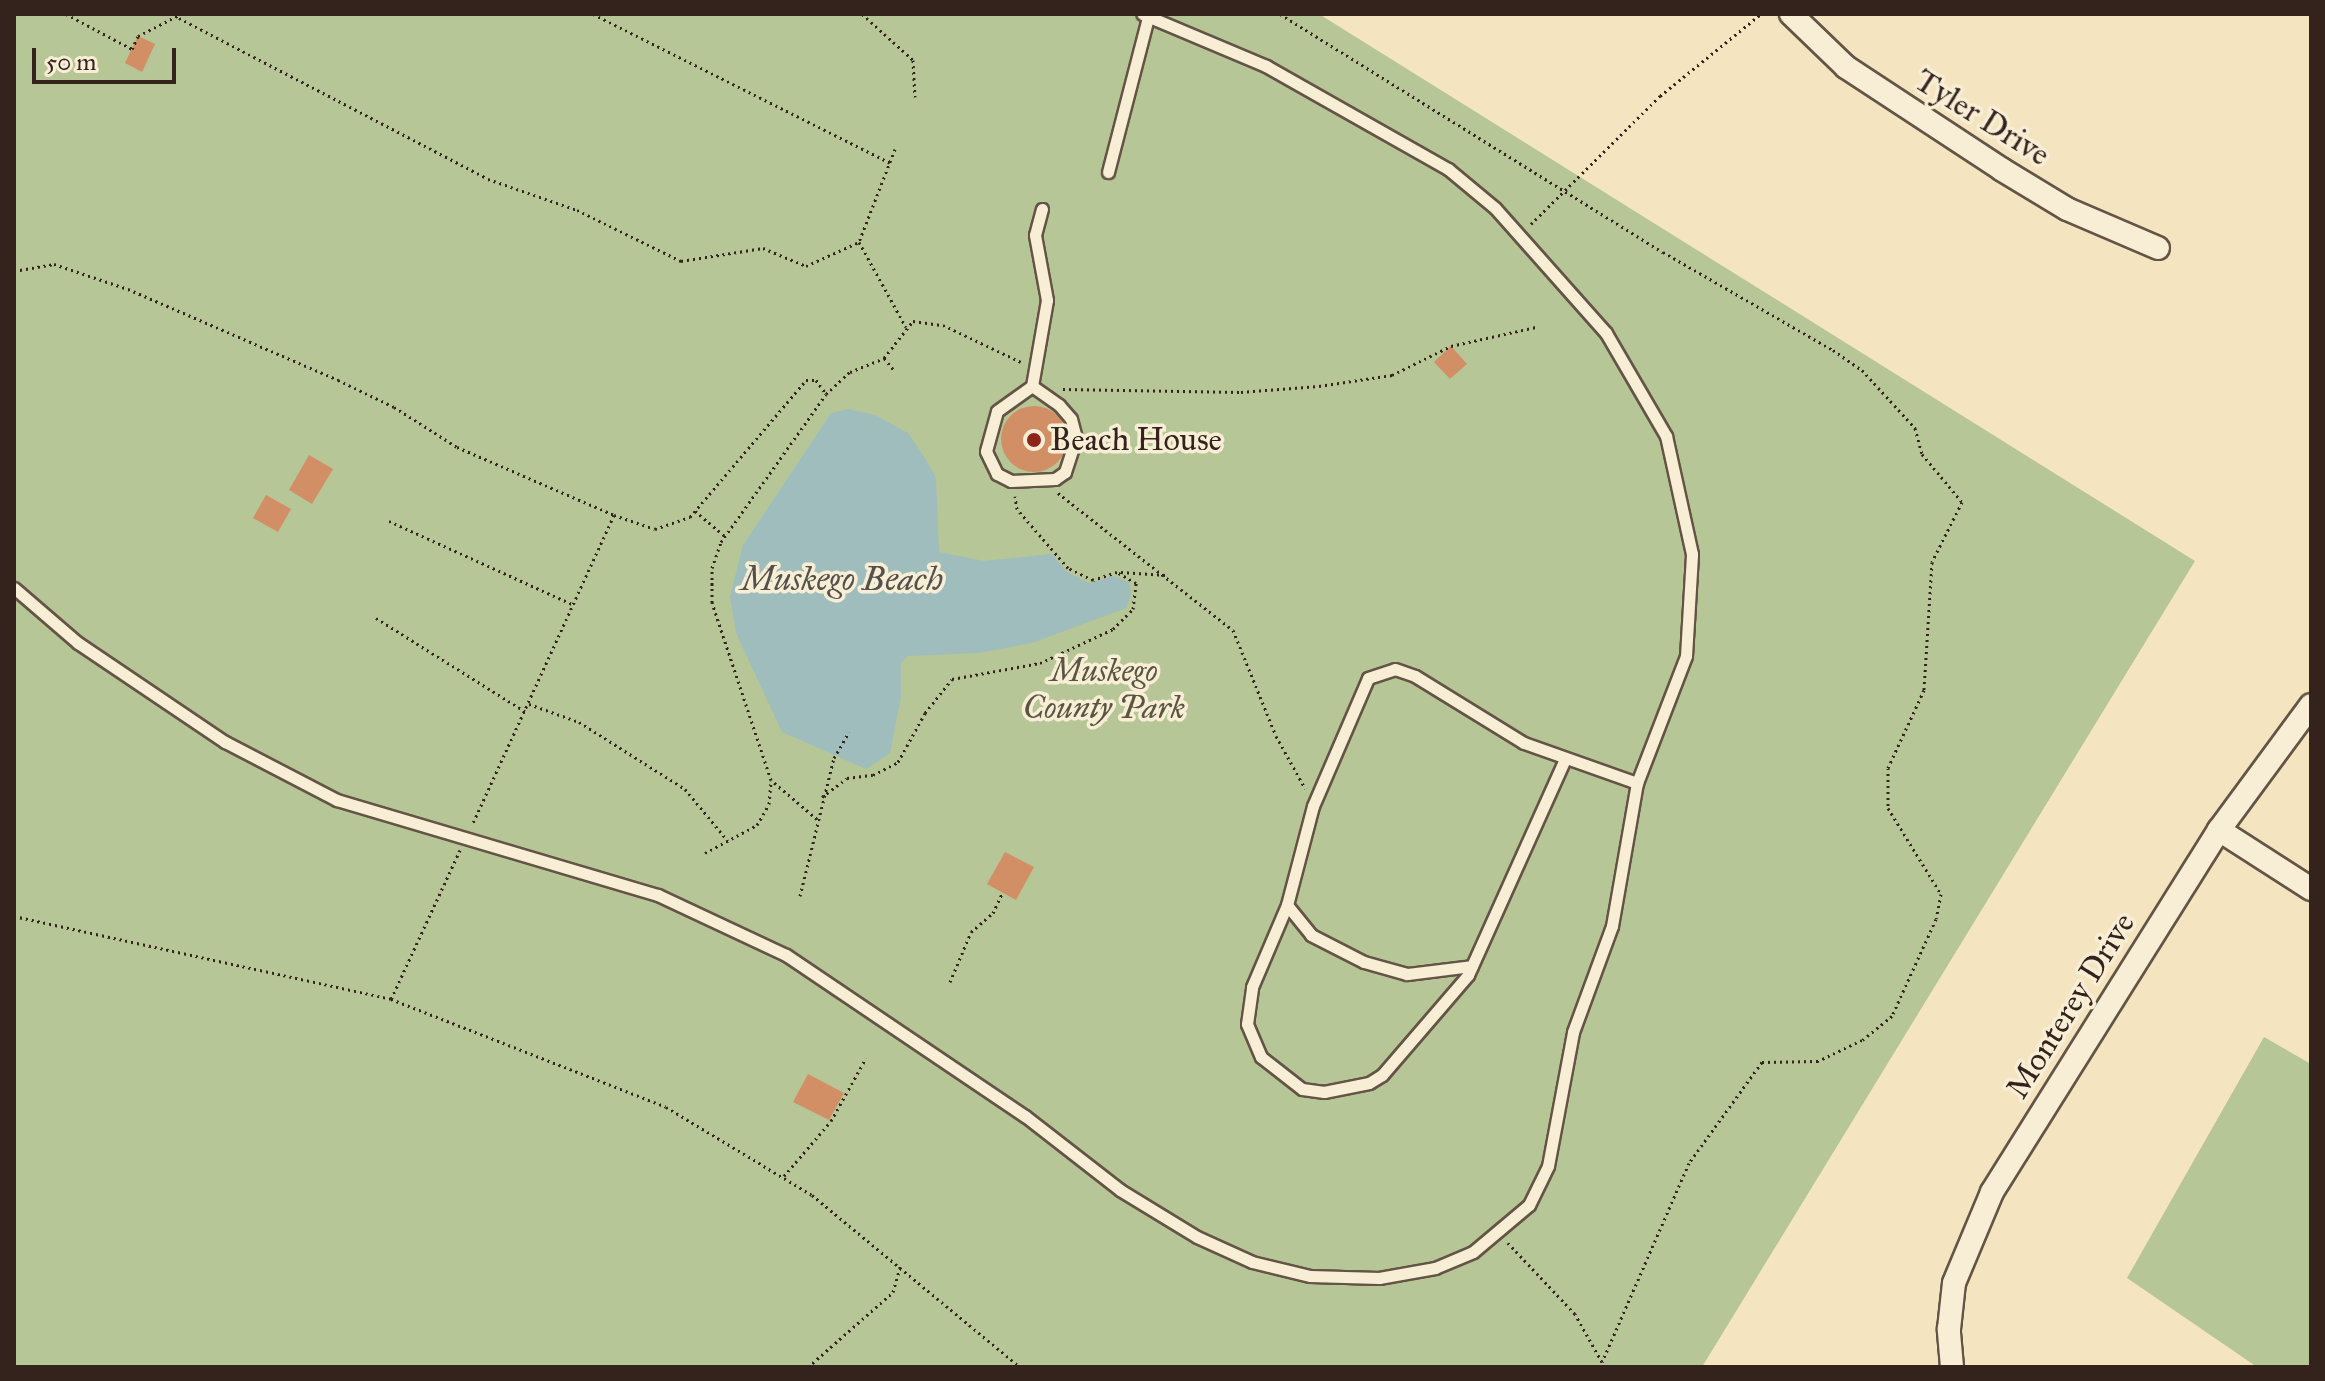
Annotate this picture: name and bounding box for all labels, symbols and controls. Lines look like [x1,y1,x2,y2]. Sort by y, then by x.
scale bar [36,32,180,82]
text: 50 m [46,47,96,77]
street label: Tyler Drive [1908,62,2056,174]
place label: Beach House [1050,421,1222,459]
marker: Beach House [1025,431,1043,449]
water label: Muskego Beach [741,559,943,599]
park label: Muskego County Park [1023,653,1185,728]
street label: Monterey Drive [1999,906,2143,1106]

